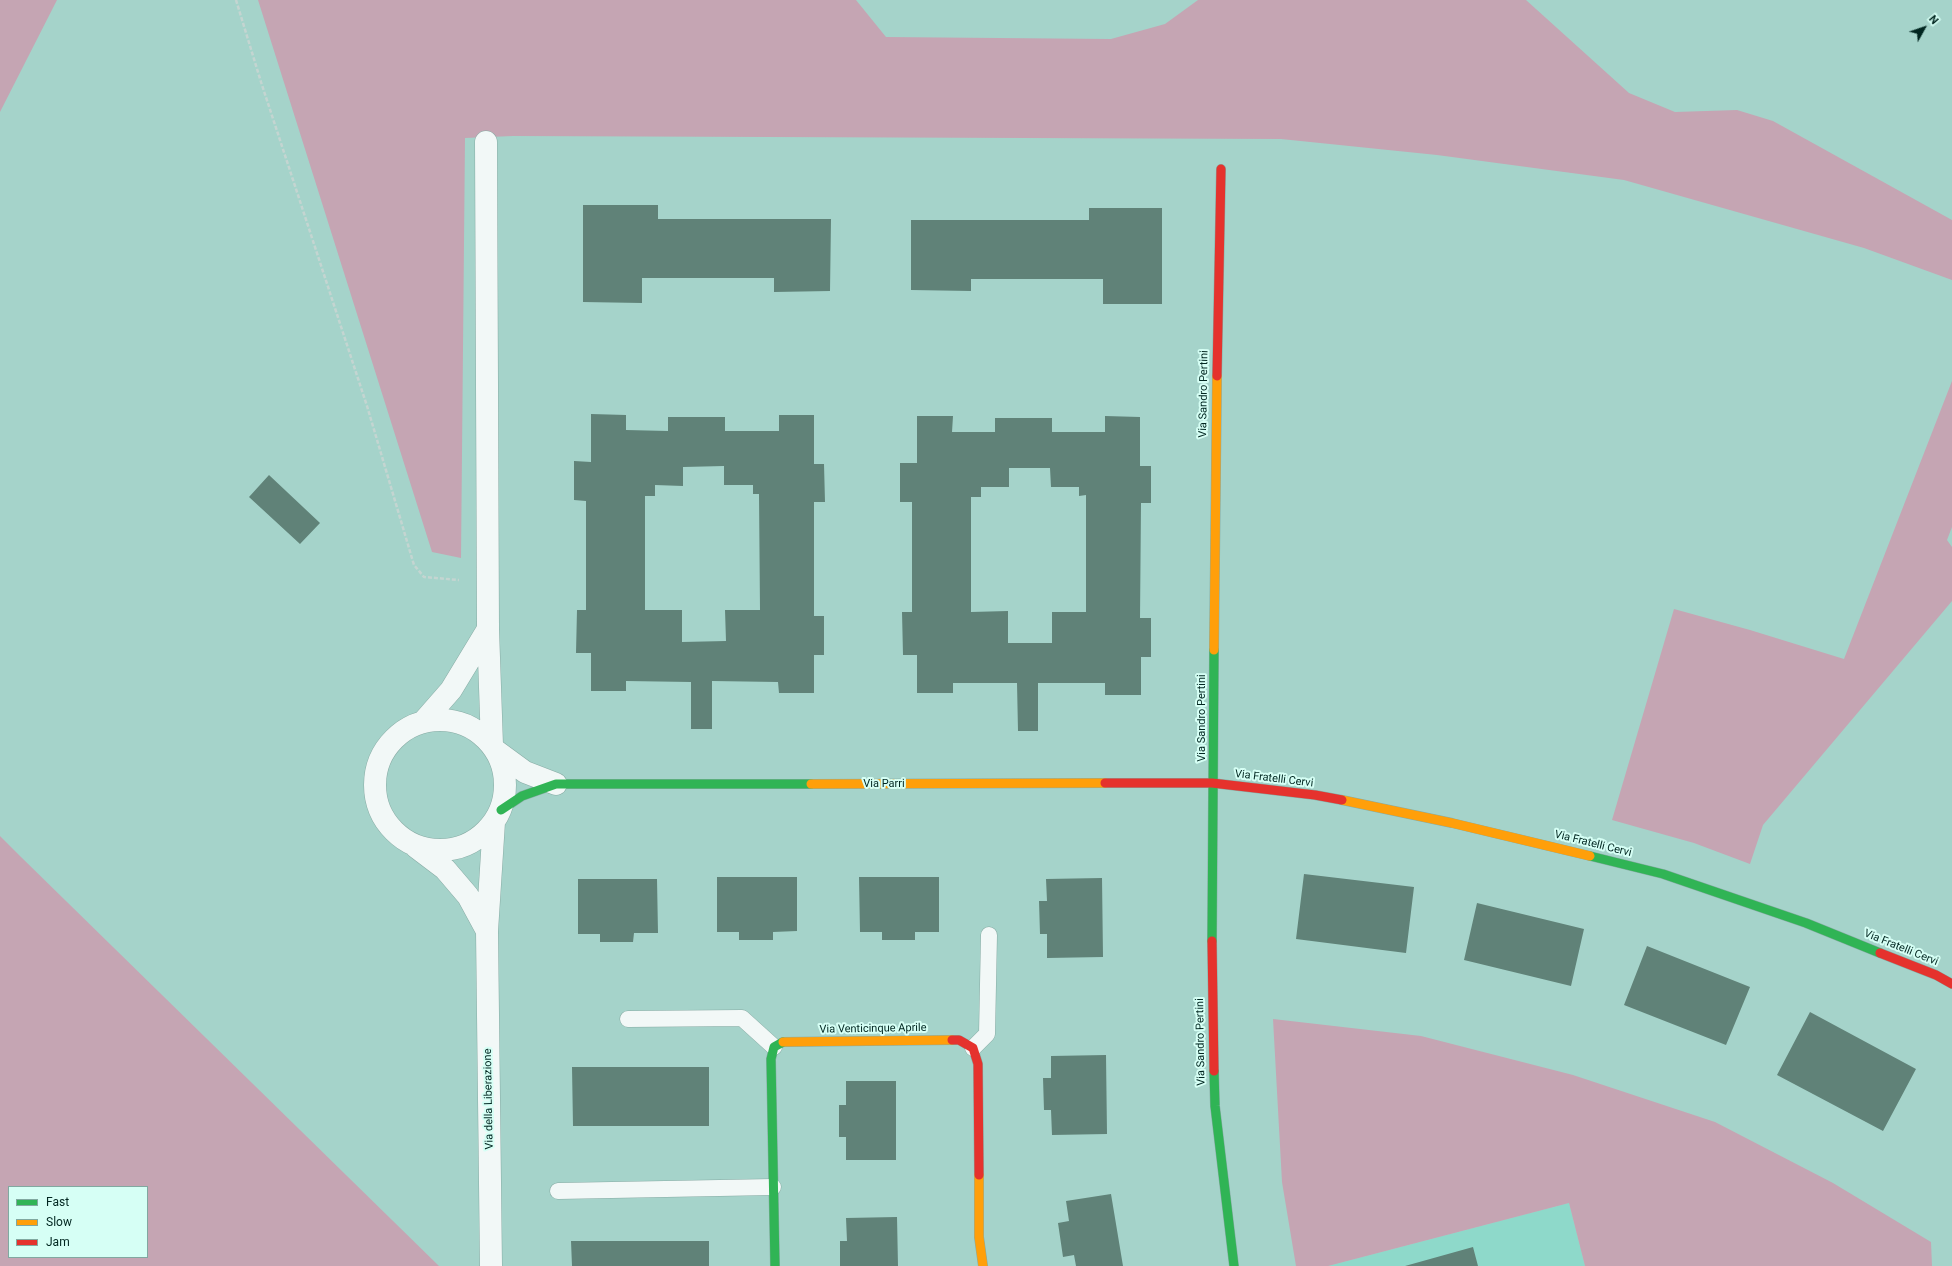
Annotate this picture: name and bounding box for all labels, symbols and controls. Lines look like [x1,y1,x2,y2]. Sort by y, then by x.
north arrow [1904,8,1944,48]
text: N [1926,13,1941,27]
street label: Via Sandro Pertini [1197,350,1211,438]
street label: Via Sandro Pertini [1195,674,1209,762]
street label: Via Fratelli Cervi [1234,768,1314,790]
street label: Via Parri [863,777,905,791]
street label: Via Fratelli Cervi [1553,828,1633,860]
street label: Via Fratelli Cervi [1862,927,1940,969]
street label: Via Sandro Pertini [1194,998,1208,1086]
street label: Via Venticinque Aprile [819,1021,927,1037]
street label: Via della Liberazione [482,1048,496,1150]
legend [8,1186,148,1258]
text: Fast [46,1195,69,1209]
text: Slow [46,1215,72,1229]
text: Jam [46,1235,70,1249]

